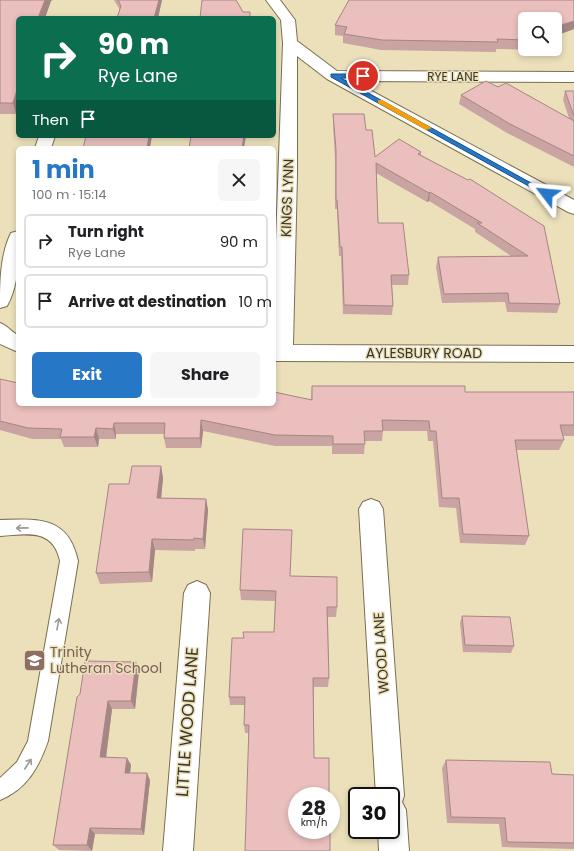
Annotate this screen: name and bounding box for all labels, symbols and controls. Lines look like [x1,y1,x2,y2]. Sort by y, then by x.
map controls [518,12,562,56]
button: search [518,12,562,56]
text: 90 m [98,25,169,64]
icon: right [32,32,84,84]
pin [346,59,380,93]
text: Rye Lane [98,63,178,88]
icon: arrive [352,65,374,87]
street label: RYE LANE [427,68,479,85]
icon: arrive [77,108,99,130]
text: Then [32,109,69,130]
text: 1 min [32,153,95,186]
street label: KINGS LYNN [276,158,298,238]
button: close [218,159,260,201]
position arrow [526,173,568,215]
text: 100 m · 15:14 [32,185,106,204]
text: Turn right [68,221,144,242]
icon: right [34,230,56,252]
text: 90 m [220,231,258,252]
text: Rye Lane [68,243,126,262]
icon: arrive [34,290,56,312]
text: Arrive at destination [68,291,226,312]
text: 10 m [238,291,272,312]
street label: AYLESBURY ROAD [366,343,482,363]
button: Exit [32,352,142,398]
button: Share [150,352,260,398]
one-way arrow [16,524,29,532]
street label: WOOD LANE [368,611,394,695]
one-way arrow [54,617,62,630]
place label: Trinity Lutheran School [50,642,162,678]
street label: LITTLE WOOD LANE [170,646,204,798]
school or university icon: Trinity Lutheran School [22,647,48,673]
one-way arrow [24,758,32,769]
speed limit sign: 30 [348,787,400,839]
text: 28 [302,794,326,822]
text: km/h [301,815,327,830]

